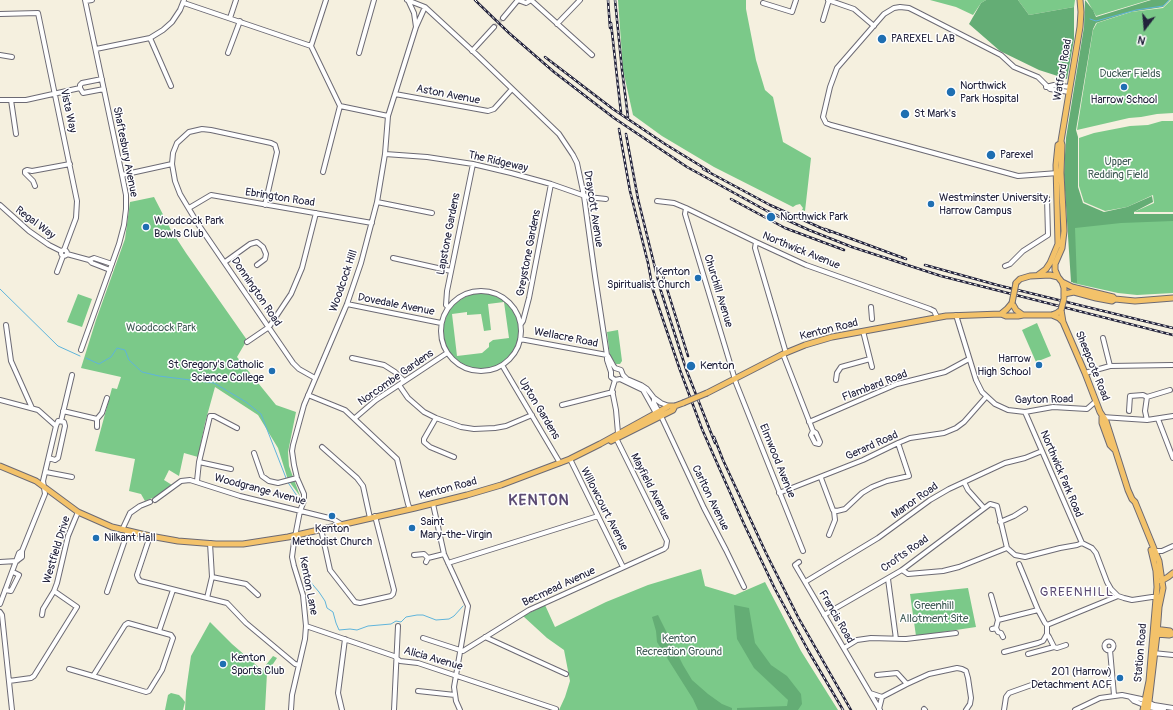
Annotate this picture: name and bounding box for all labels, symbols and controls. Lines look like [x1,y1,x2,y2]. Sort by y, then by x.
north arrow [1125,8,1165,48]
place label: PAREXEL LAB [891,32,955,46]
marker: PAREXEL LAB [876,33,888,45]
text: N [1136,33,1147,47]
street label: Watford Road [1051,38,1075,102]
park label: Ducker Fields [1099,67,1161,81]
place label: Northwick Park Hospital [960,79,1019,105]
street label: Aston Avenue [415,82,481,108]
marker: Harrow School [1119,82,1129,92]
marker: Northwick Park Hospital [945,86,957,98]
street label: Vista Way [57,88,79,134]
place label: Harrow School [1091,93,1157,107]
street label: Shaftesbury Avenue [110,106,140,198]
place label: St Mark's [914,107,956,121]
marker: St Mark's [899,108,911,120]
place label: Parexel [1000,148,1033,162]
street label: The Ridgeway [467,149,529,175]
marker: Parexel [985,149,997,161]
park label: Upper Redding Field [1088,155,1148,181]
street label: Draycott Avenue [580,170,606,248]
street label: Ebrington Road [244,186,316,210]
place label: Westminster University, Harrow Campus [939,191,1051,217]
street label: Lapstone Gardens [435,192,463,276]
marker: Westminster University, Harrow Campus [926,199,936,209]
street label: Regal Way [12,204,58,242]
street label: Greystone Gardens [514,209,544,297]
place label: Northwick Park [780,210,848,224]
marker: Northwick Park [765,211,777,223]
place label: Woodcock Park Bowls Club [154,214,224,240]
marker: Woodcock Park Bowls Club [141,222,151,232]
street label: Northwick Avenue [760,229,842,273]
street label: Woodcock Hill [327,248,361,314]
street label: Churchill Avenue [701,253,735,329]
street label: Donnington Road [228,255,284,329]
place label: Kenton Spiritualist Church [607,265,690,291]
marker: Kenton Spiritualist Church [693,273,703,283]
street label: Dovedale Avenue [356,291,436,319]
street label: Kenton Road [799,316,859,344]
park label: Woodcock Park [126,321,196,335]
street label: Wellacre Road [533,325,599,351]
street label: Sheepcote Road [1072,329,1112,403]
street label: Norcombe Gardens [356,347,436,409]
place label: Harrow High School [977,352,1031,378]
place label: St Gregory's Catholic Science College [168,358,264,384]
place label: Kenton [700,359,734,373]
marker: Kenton [685,360,697,372]
marker: Harrow High School [1034,360,1044,370]
marker: St Gregory's Catholic Science College [267,366,277,376]
street label: Flambard Road [840,367,910,405]
street label: Upton Gardens [516,376,562,442]
street label: Gayton Road [1015,393,1073,407]
street label: Elmwood Avenue [756,422,798,500]
street label: Gerard Road [844,429,900,463]
street label: Northwick Park Road [1037,429,1085,519]
street label: Mayfield Avenue [627,451,673,523]
street label: Carlton Avenue [688,463,732,533]
street label: Willowcourt Avenue [577,465,631,553]
street label: Woodgrange Avenue [213,471,307,509]
street label: Kenton Road [418,475,478,503]
street label: Manor Road [889,480,941,522]
district label: KENTON [508,492,570,510]
marker: Kenton Methodist Church [327,511,337,521]
street label: Westfield Drive [40,515,74,585]
place label: Saint Mary-the-Virgin [420,515,492,541]
place label: Kenton Methodist Church [292,522,372,548]
marker: Saint Mary-the-Virgin [407,523,417,533]
place label: Nilkant Hall [104,531,156,545]
marker: Nilkant Hall [91,533,101,543]
street label: Crofts Road [879,533,931,575]
street label: Kenton Lane [296,556,320,616]
street label: Becmead Avenue [520,564,598,610]
district label: GREENHILL [1040,585,1114,601]
street label: Francis Road [815,588,857,646]
park label: Greenhill Allotment Site [900,599,968,625]
street label: Station Road [1132,623,1150,683]
park label: Kenton Recreation Ground [636,632,722,658]
street label: Alicia Avenue [402,644,464,674]
place label: Kenton Sports Club [231,651,285,677]
marker: Kenton Sports Club [218,659,228,669]
place label: 201 (Harrow) Detachment ACF [1031,665,1112,691]
marker: 201 (Harrow) Detachment ACF [1115,673,1125,683]

